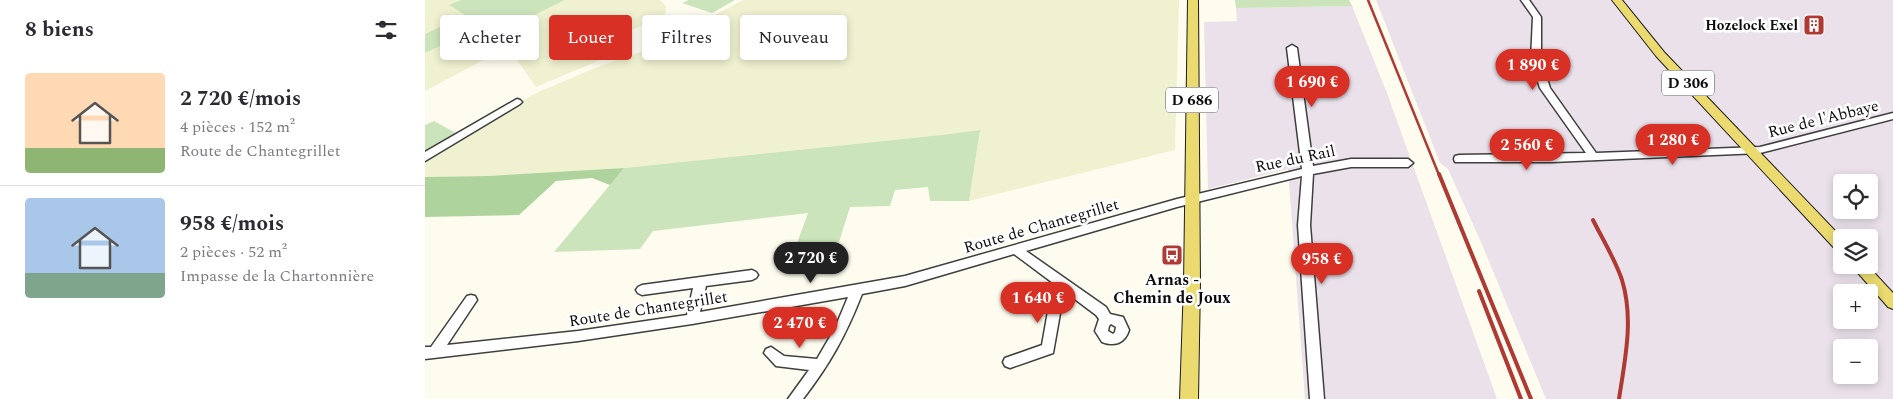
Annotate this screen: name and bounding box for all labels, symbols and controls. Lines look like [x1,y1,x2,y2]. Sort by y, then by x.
building icon: Hozelock Exel [1802,13,1826,37]
text: 8 biens [25,14,94,46]
chip: Acheter [440,15,539,60]
chip: Louer [549,15,632,60]
chip: Filtres [642,15,730,60]
chip: Nouveau [740,15,847,60]
place label: Hozelock Exel [1705,15,1798,36]
icon: filters [372,16,400,44]
pin: 1 890 € [1487,48,1579,91]
text: 1 890 € [1507,53,1559,77]
pin: 1 690 € [1266,66,1358,108]
text: 1 690 € [1286,70,1338,94]
road number: D 306 [1662,70,1714,96]
text: 2 720 €/mois [180,83,301,115]
road number: D 686 [1166,88,1218,112]
icon: home [65,93,125,153]
street label: Rue de l'Abbaye [1765,94,1881,144]
text: 4 pièces · 152 m² [180,115,295,139]
pin: 1 280 € [1627,124,1719,166]
pin: 2 560 € [1481,128,1573,171]
text: 1 280 € [1647,128,1699,152]
text: 2 560 € [1501,133,1553,157]
text: Route de Chantegrillet [180,139,340,163]
street label: Rue du Rail [1253,139,1338,179]
map controls [1833,174,1878,384]
button: locate [1833,174,1878,219]
street label: Route de Chantegrillet [961,192,1122,260]
text: 958 €/mois [180,208,284,240]
icon: home [65,218,125,278]
button: layers [1833,229,1878,274]
text: 2 pièces · 52 m² [180,240,287,264]
pin: 2 720 € [765,242,857,284]
pin: 958 € [1287,242,1357,285]
bus stop icon: Arnas - Chemin de Joux [1160,243,1184,267]
text: 2 720 € [785,246,837,270]
text: 958 € [1302,247,1342,271]
text: Impasse de la Chartonnière [180,264,374,288]
place label: Arnas - Chemin de Joux [1113,268,1231,310]
pin: 1 640 € [992,282,1084,324]
button: + [1833,284,1878,329]
street label: Route de Chantegrillet [567,285,730,333]
text: 1 640 € [1012,286,1064,310]
pin: 2 470 € [754,306,846,349]
text: 2 470 € [774,311,826,335]
button: − [1833,339,1878,384]

